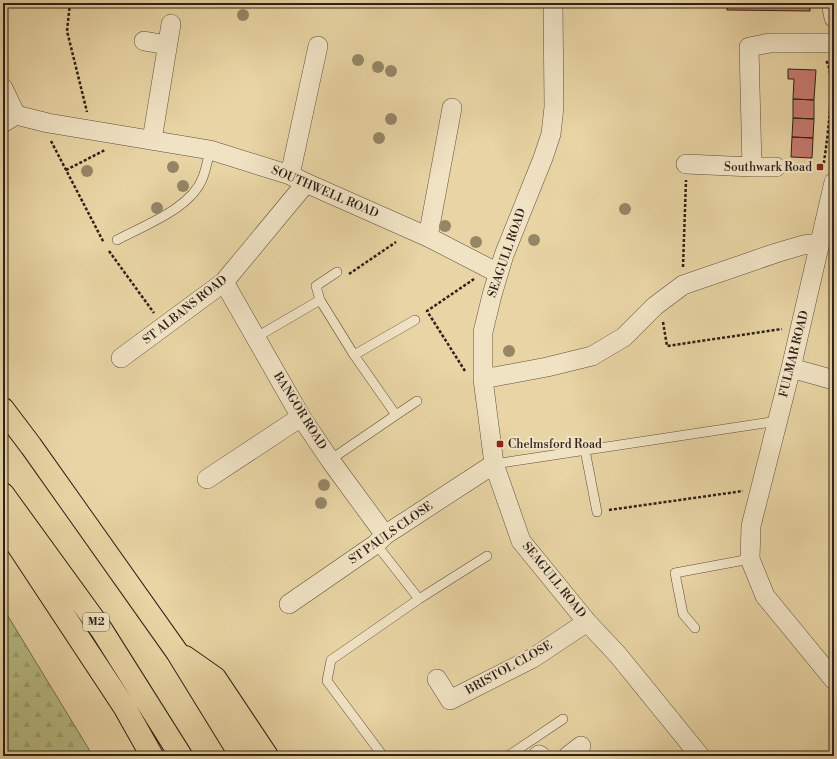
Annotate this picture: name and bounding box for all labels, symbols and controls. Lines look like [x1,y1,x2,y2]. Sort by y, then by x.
place label: Southwark Road [724,160,812,175]
marker: Southwark Road [815,162,825,172]
street label: SOUTHWELL ROAD [269,163,381,221]
street label: SEAGULL ROAD [485,206,529,300]
street label: ST ALBANS ROAD [140,272,230,348]
street label: FULMAR ROAD [776,309,812,399]
street label: BANGOR ROAD [270,369,330,453]
place label: Chelmsford Road [508,437,602,452]
marker: Chelmsford Road [495,439,505,449]
street label: ST PAULS CLOSE [346,498,436,568]
street label: SEAGULL ROAD [519,539,589,621]
road number: M2 [83,613,109,631]
street label: BRISTOL CLOSE [462,638,555,699]

